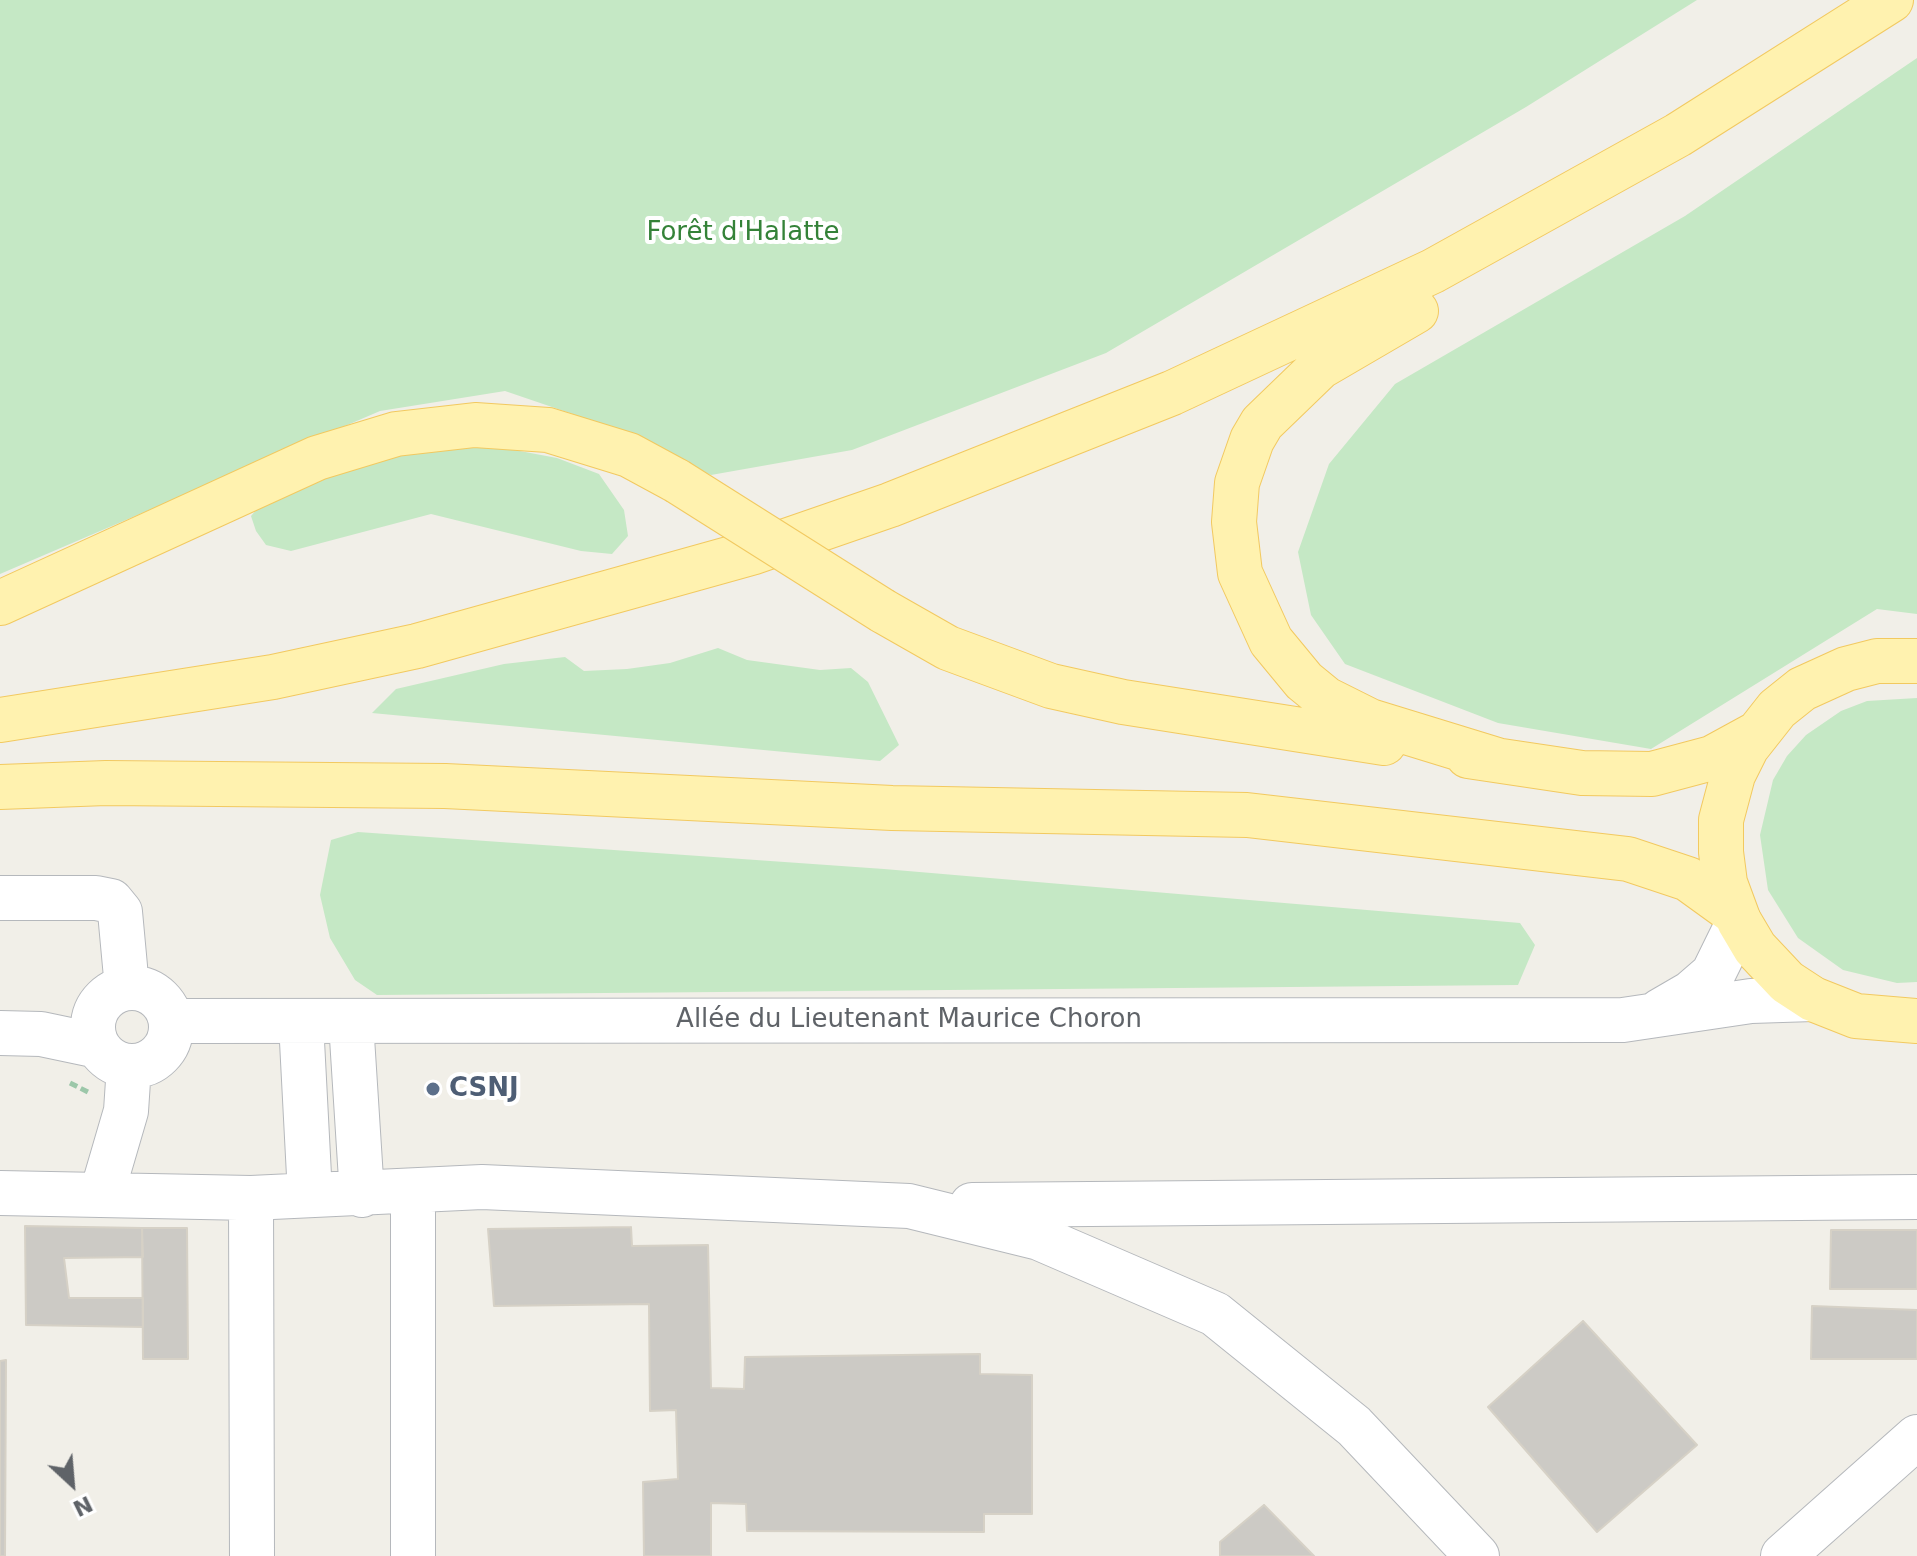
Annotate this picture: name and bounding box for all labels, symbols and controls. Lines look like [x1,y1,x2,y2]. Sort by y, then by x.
park label: Forêt d'Halatte [646,217,840,249]
street label: Allée du Lieutenant Maurice Choron [676,1004,1142,1036]
place label: CSNJ [449,1073,519,1105]
marker: CSNJ [424,1080,442,1098]
north arrow [32,1444,112,1524]
text: N [69,1491,97,1521]

